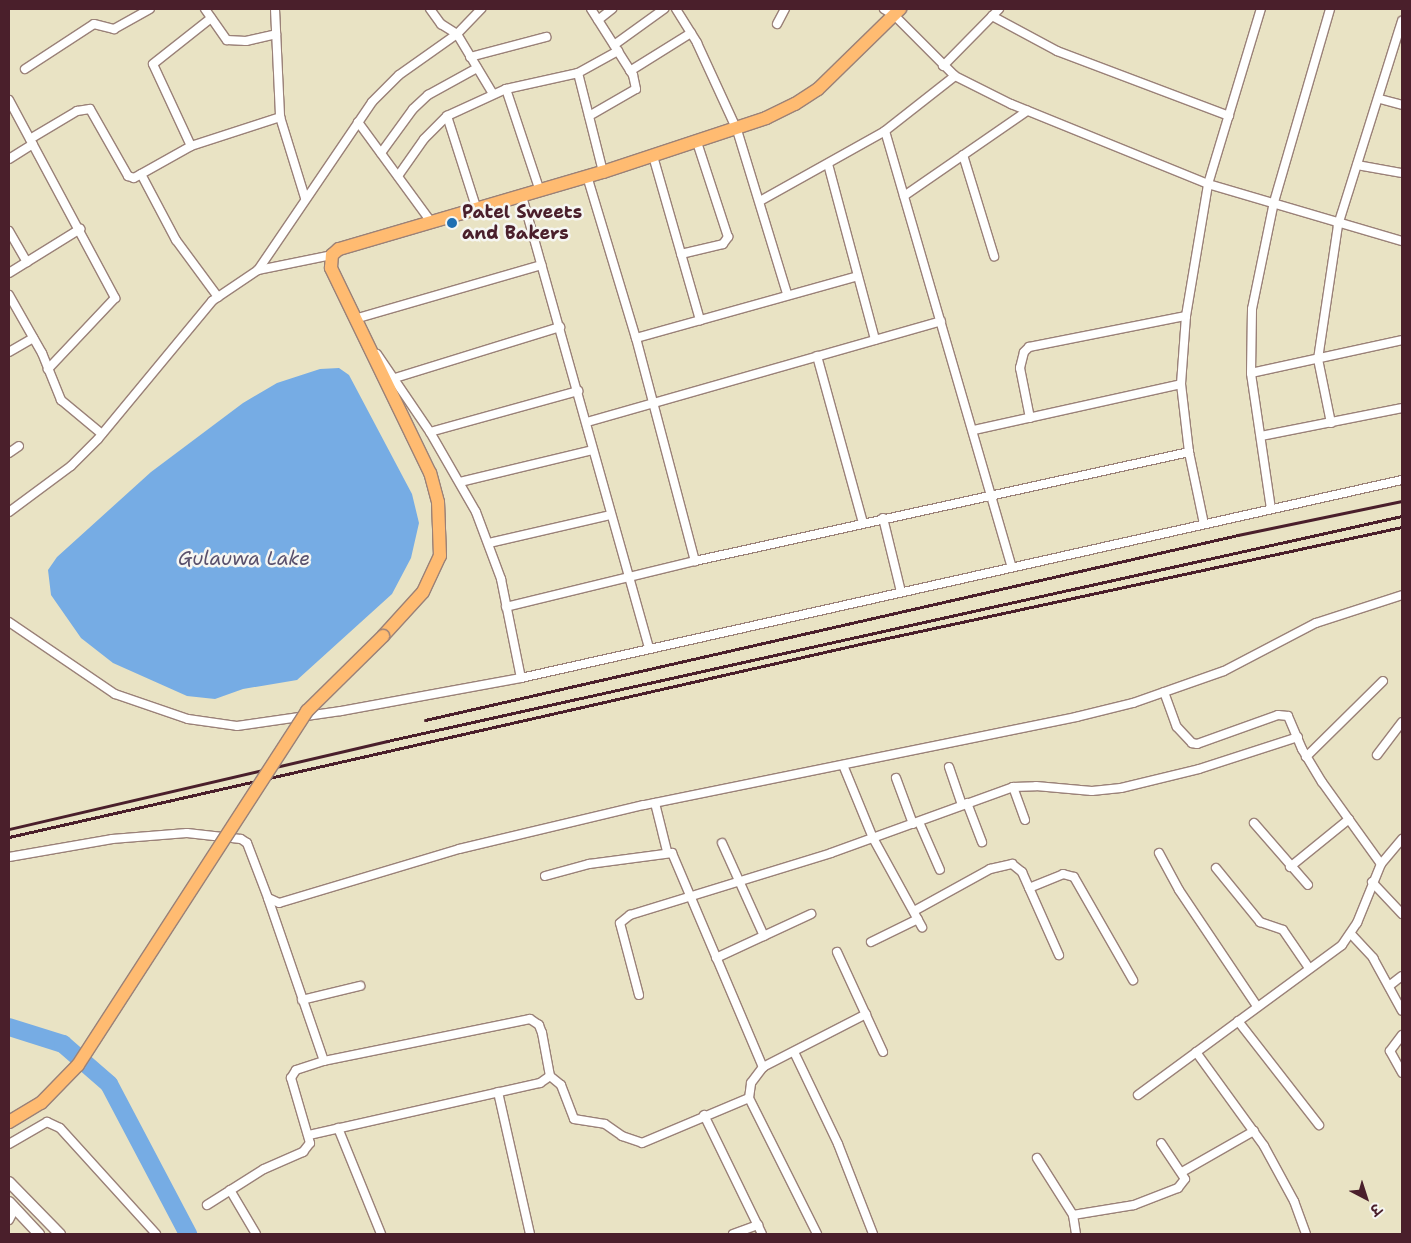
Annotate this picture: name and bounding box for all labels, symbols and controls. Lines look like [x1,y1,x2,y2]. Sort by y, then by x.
place label: Patel Sweets and Bakers [462,202,582,244]
marker: Patel Sweets and Bakers [446,217,458,229]
water label: Gulauwa Lake [178,548,310,570]
north arrow [1341,1173,1391,1223]
text: उ [1366,1200,1385,1219]

